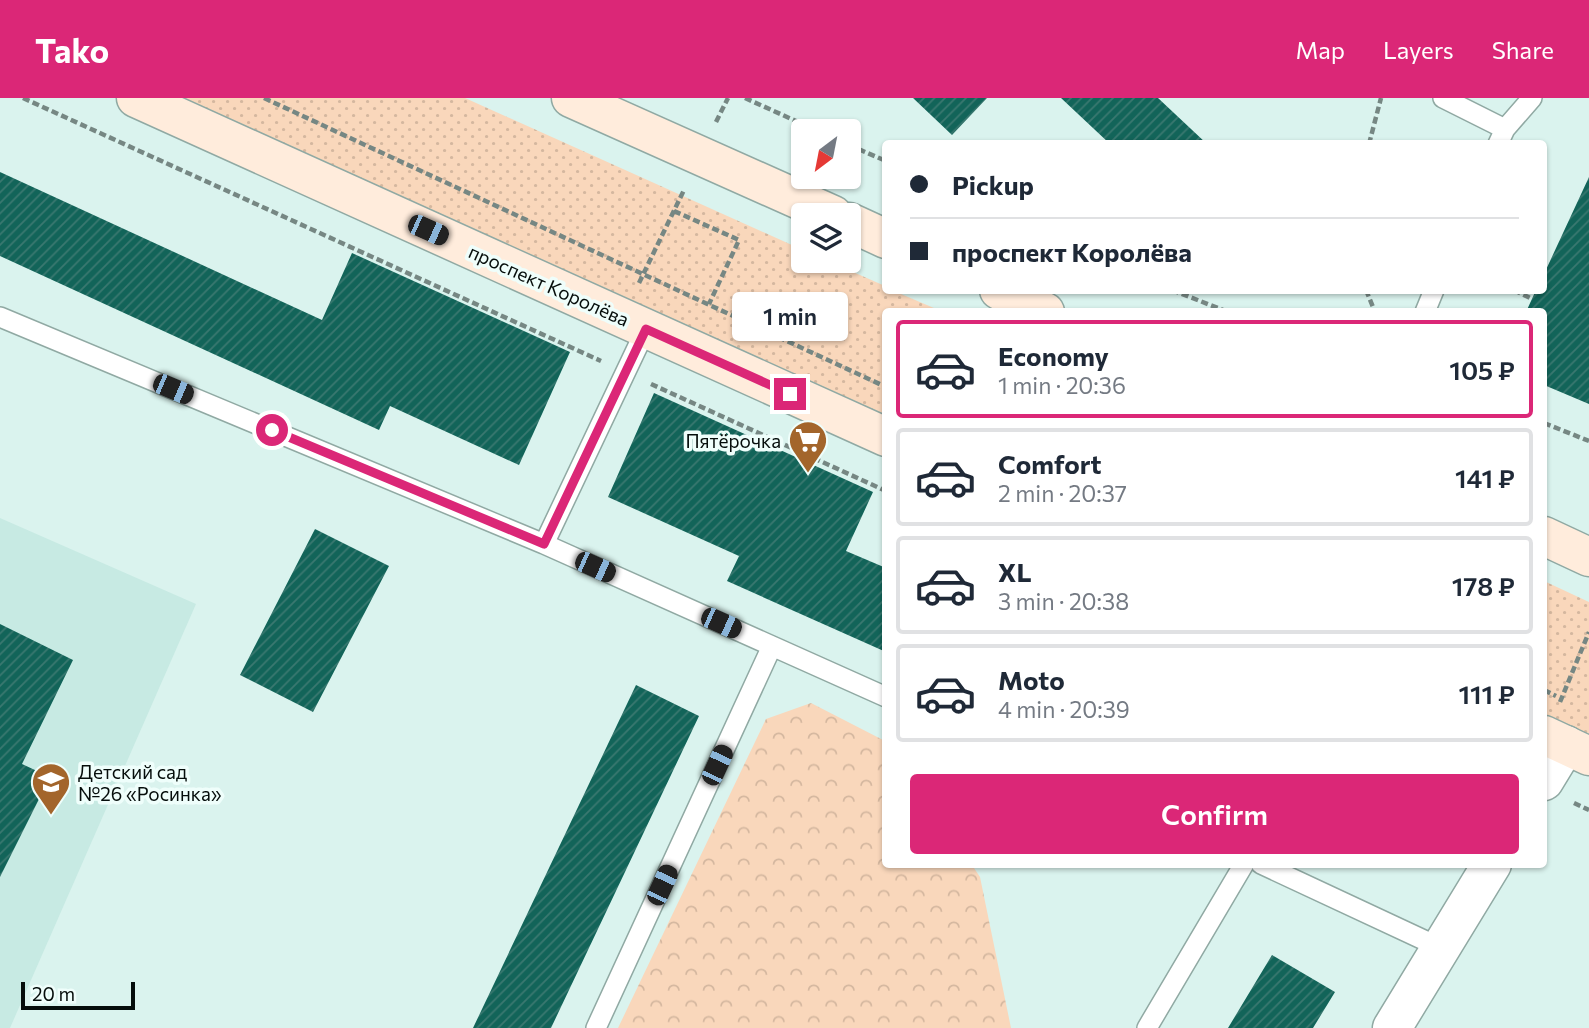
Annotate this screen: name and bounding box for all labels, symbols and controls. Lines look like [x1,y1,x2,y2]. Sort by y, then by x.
text: Tako [35,29,109,70]
text: Map [1296,35,1345,64]
text: Layers [1383,35,1454,64]
text: Share [1492,35,1554,64]
north arrow [791,119,861,189]
map controls [791,119,861,273]
text: Pickup [952,169,1034,200]
button: layers [791,203,861,273]
car [405,212,452,248]
text: проспект Королёва [952,236,1192,267]
street label: проспект Королёва [465,239,633,331]
callout: 1 min [732,292,848,342]
text: 1 min [763,302,817,330]
icon: car [914,338,977,401]
text: Economy [998,340,1109,371]
text: 105 ₽ [1449,354,1515,385]
car [150,371,197,407]
text: 1 min · 20:36 [998,371,1126,399]
route end [774,378,806,410]
route start [256,414,288,446]
supermarket icon: Пятёрочка [787,419,829,474]
place label: Пятёрочка [685,429,781,452]
icon: car [914,446,977,509]
text: Comfort [998,448,1101,479]
text: 141 ₽ [1455,462,1515,493]
text: 2 min · 20:37 [998,479,1127,507]
car [572,549,619,585]
icon: car [914,554,977,617]
text: XL [998,556,1032,587]
text: 178 ₽ [1452,570,1515,601]
text: 3 min · 20:38 [998,587,1129,615]
car [698,605,745,641]
icon: car [914,662,977,725]
text: Moto [998,664,1065,695]
text: 111 ₽ [1458,678,1515,709]
text: 4 min · 20:39 [998,695,1130,723]
car [699,742,736,788]
place label: Детский сад №26 «Росинка» [78,760,222,805]
school or university icon: Детский сад №26 «Росинка» [30,761,72,816]
button: Confirm [910,774,1519,854]
car [644,862,681,908]
scale bar [21,979,135,1011]
text: 20 m [32,982,75,1005]

